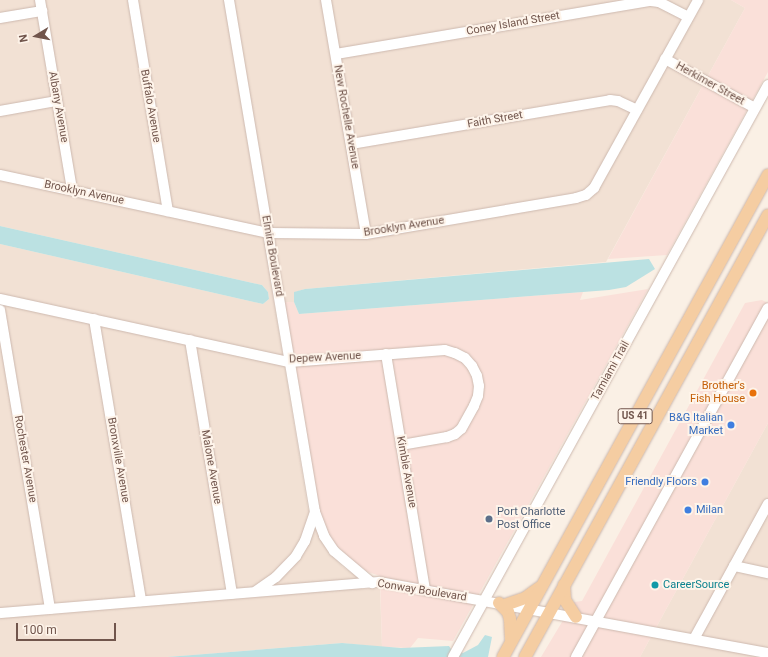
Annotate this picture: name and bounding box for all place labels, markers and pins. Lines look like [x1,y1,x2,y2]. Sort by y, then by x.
place label: Brother's Fish House [690,380,745,406]
marker: Brother's Fish House [748,388,758,398]
place label: B&G Italian Market [669,412,723,438]
marker: B&G Italian Market [726,420,736,430]
place label: Friendly Floors [625,475,697,489]
marker: Friendly Floors [700,477,710,487]
place label: Milan [696,503,723,517]
marker: Milan [683,505,693,515]
place label: Port Charlotte Post Office [497,506,565,532]
marker: Port Charlotte Post Office [484,514,494,524]
place label: CareerSource [663,578,729,592]
marker: CareerSource [650,580,660,590]

